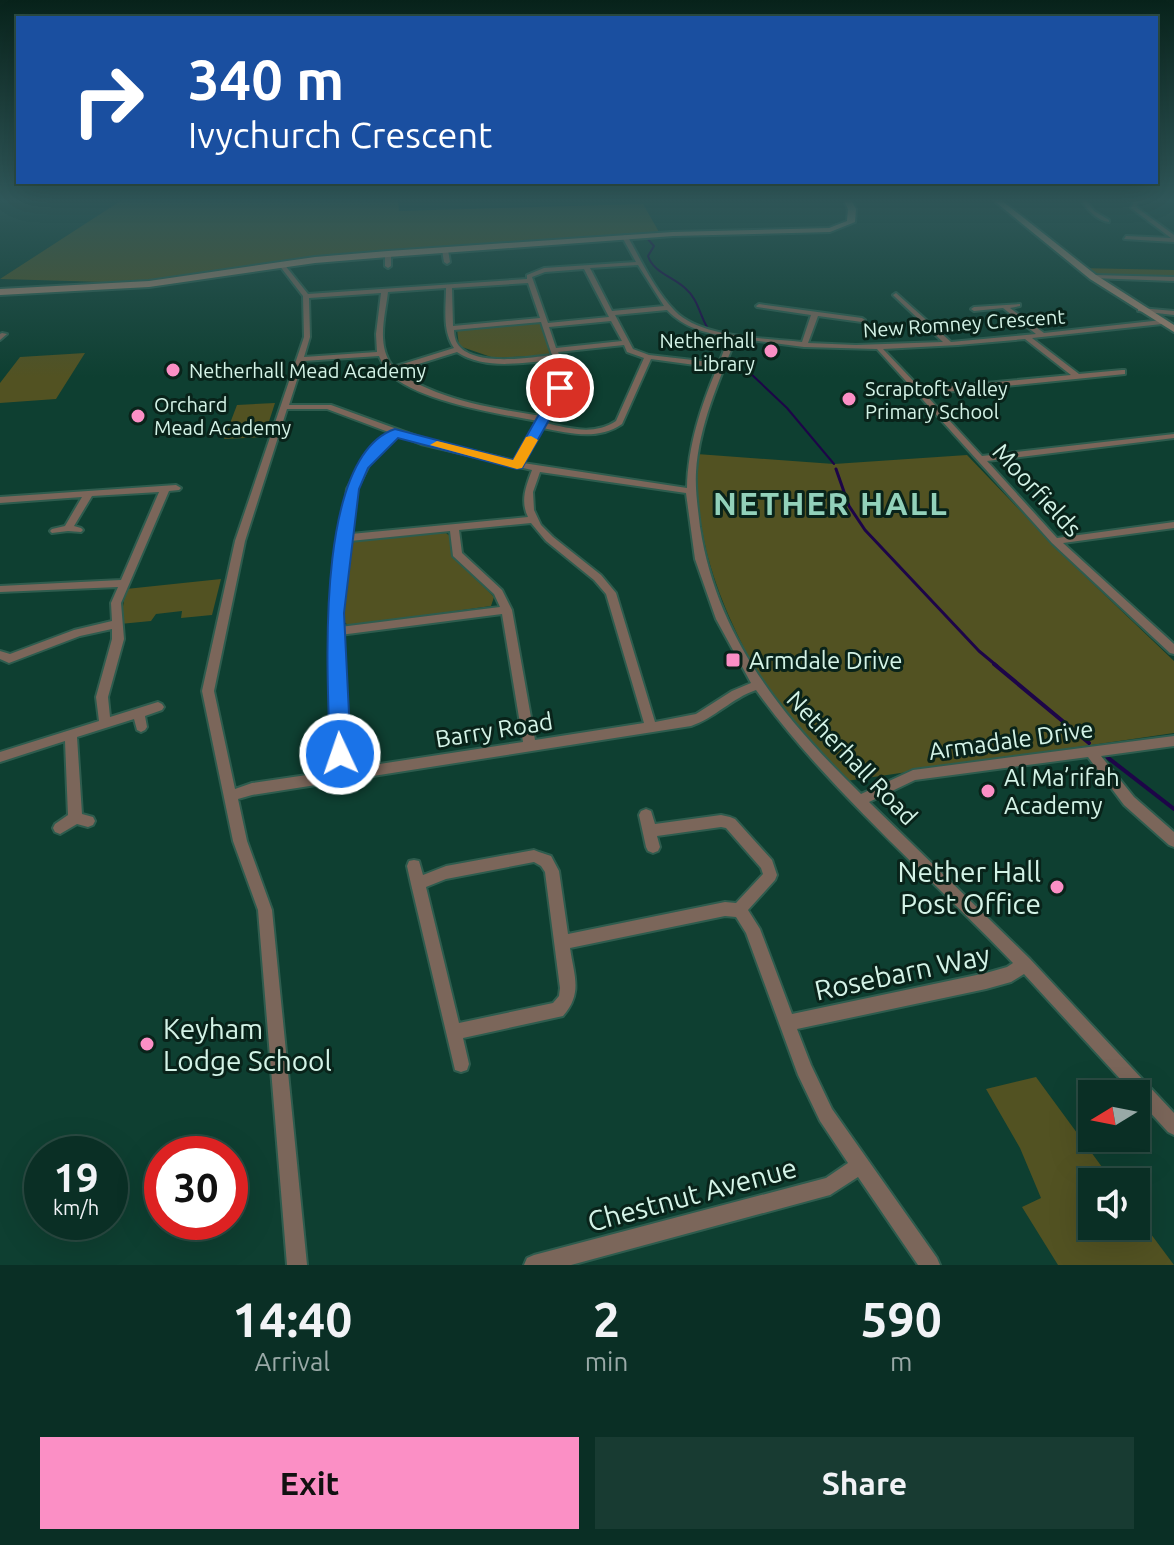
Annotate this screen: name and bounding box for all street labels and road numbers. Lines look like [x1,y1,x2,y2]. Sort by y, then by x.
street label: New Romney Crescent [862,304,1066,342]
street label: Moorfields [987,438,1087,542]
street label: Netherhall Road [781,686,923,830]
street label: Barry Road [433,707,555,753]
street label: Armadale Drive [927,715,1095,765]
street label: Rosebarn Way [812,938,992,1006]
street label: Chestnut Avenue [584,1151,800,1237]

